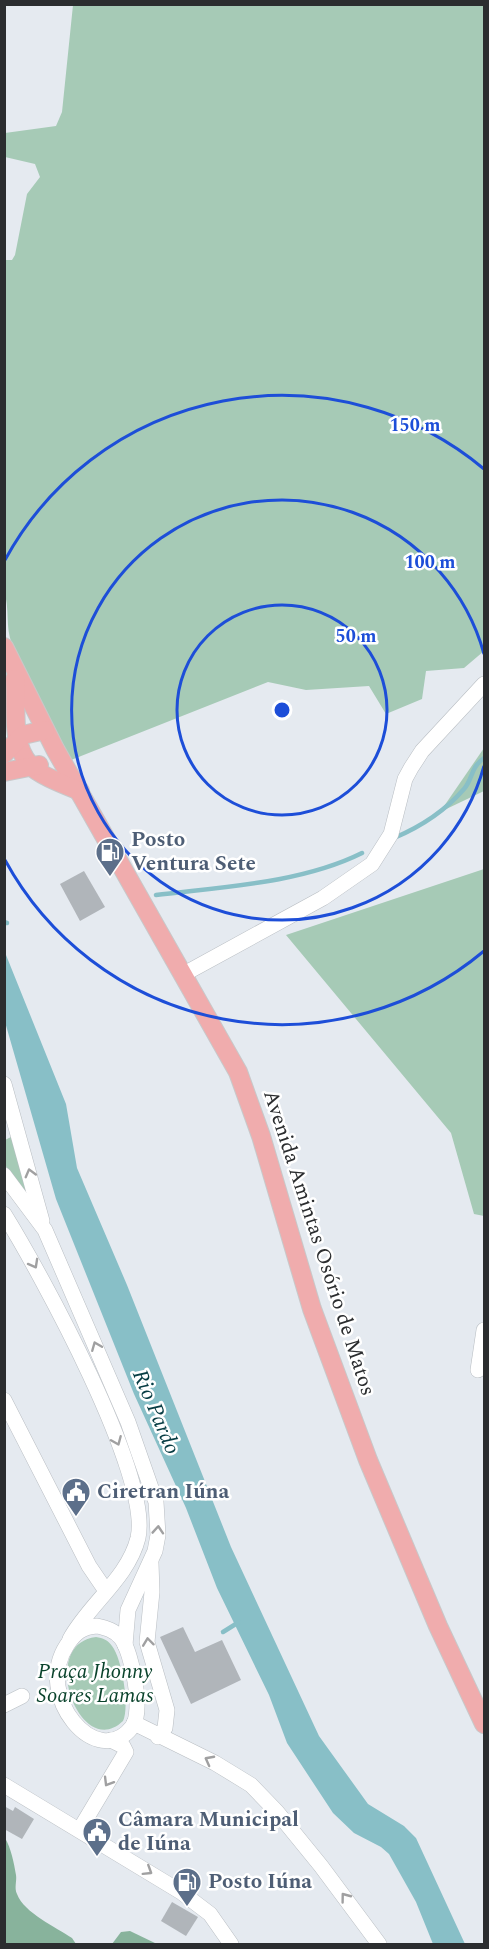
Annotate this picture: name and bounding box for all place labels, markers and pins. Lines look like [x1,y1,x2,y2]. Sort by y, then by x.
centre of rings [272,700,292,720]
place label: Posto Ventura Sete [131,824,256,880]
fuel station icon: Posto Ventura Sete [94,836,126,878]
public building icon: Ciretran Iúna [60,1476,92,1518]
place label: Ciretran Iúna [97,1476,230,1508]
place label: Câmara Municipal de Iúna [118,1804,299,1860]
public building icon: Câmara Municipal de Iúna [81,1816,113,1858]
fuel station icon: Posto Iúna [171,1866,203,1908]
place label: Posto Iúna [208,1866,312,1898]

